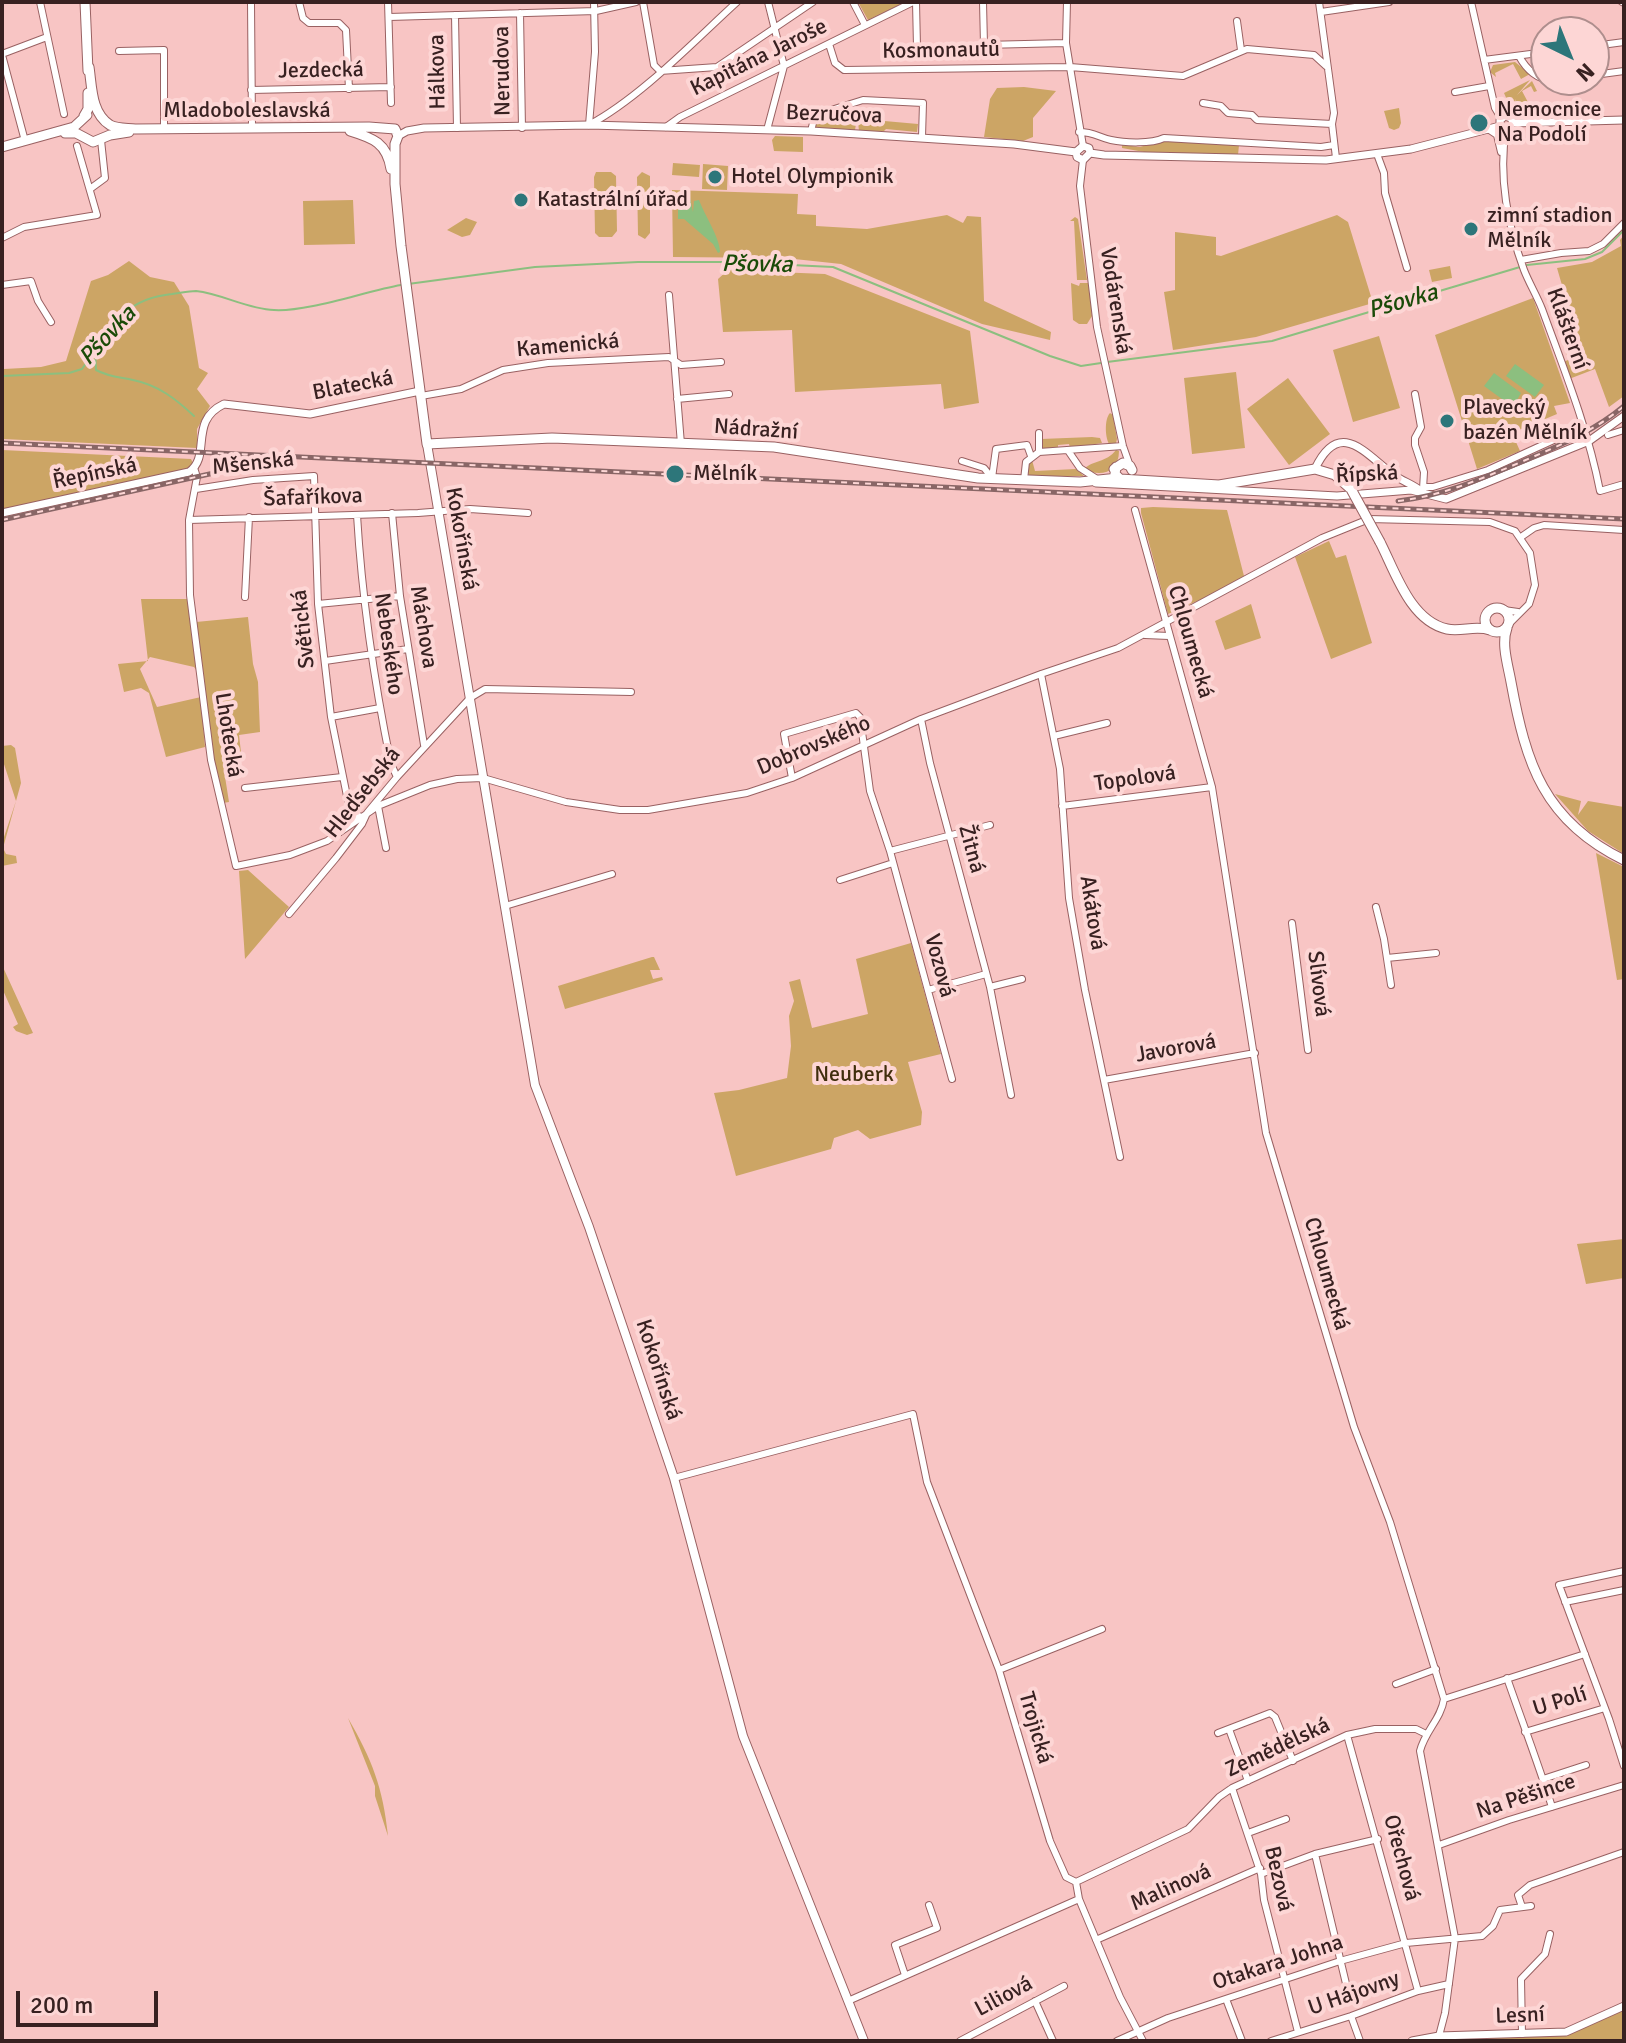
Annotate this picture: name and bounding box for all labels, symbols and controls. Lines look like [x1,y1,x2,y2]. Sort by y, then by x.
street label: Kapitána Jaroše [686,14,832,102]
north arrow [1530,16,1610,96]
street label: Nerudova [489,26,517,116]
street label: Hálkova [424,34,452,110]
street label: Kosmonautů [882,37,1000,65]
street label: Jezdecká [278,57,364,85]
text: N [1571,57,1600,88]
place label: Nemocnice Na Podolí [1497,97,1602,148]
street label: Mladoboleslavská [163,98,331,124]
street label: Bezručova [785,100,883,130]
marker: Nemocnice Na Podolí [1468,112,1490,134]
place label: Hotel Olympionik [731,164,893,190]
marker: Hotel Olympionik [706,168,724,186]
place label: Katastrální úřad [537,187,688,213]
marker: Katastrální úřad [512,191,530,209]
place label: zimní stadion Mělník [1487,203,1613,254]
marker: zimní stadion Mělník [1462,220,1480,238]
street label: Vodárenská [1093,245,1137,357]
water label: Pšovka [721,250,793,280]
water label: Pšovka [1365,278,1441,326]
street label: Klášterní [1540,285,1594,373]
water label: Pšovka [73,300,143,372]
street label: Kamenická [515,328,621,364]
street label: Blatecká [310,365,396,407]
place label: Plavecký bazén Mělník [1463,395,1587,446]
marker: Plavecký bazén Mělník [1438,412,1456,430]
street label: Nádražní [713,414,799,446]
street label: Mšenská [211,447,295,481]
street label: Řepínská [51,452,139,496]
street label: Řípská [1335,460,1399,490]
place label: Mělník [693,461,757,487]
marker: Mělník [664,463,686,485]
street label: Šafaříkova [263,483,363,513]
street label: Kokořínská [439,485,483,593]
street label: Chloumecká [1161,583,1219,701]
street label: Máchova [403,584,443,670]
street label: Světická [287,588,321,670]
street label: Nebeského [368,591,408,697]
street label: Lhotecká [208,691,248,779]
street label: Dobrovského [753,710,875,782]
street label: Hleďsebská [319,742,407,844]
street label: Topolová [1093,760,1177,798]
street label: Žitná [952,822,990,876]
street label: Akátová [1073,874,1111,952]
street label: Vozová [918,931,960,1001]
street label: Slívová [1301,949,1335,1019]
street label: Javorová [1134,1029,1218,1069]
park label: Neuberk [814,1062,894,1088]
street label: Chloumecká [1297,1215,1355,1333]
street label: Kokořínská [629,1316,687,1424]
street label: U Polí [1530,1681,1590,1723]
street label: Trojická [1012,1689,1058,1767]
street label: Zemědělská [1222,1712,1334,1784]
street label: Na Pěšince [1473,1769,1579,1825]
street label: Ořechová [1377,1812,1425,1904]
street label: Bezová [1258,1844,1298,1914]
street label: Malinová [1127,1859,1215,1917]
street label: Otakara Johna [1209,1929,1347,1997]
street label: U Hájovny [1305,1966,1403,2022]
street label: Liliová [971,1971,1037,2023]
scale bar [20,1975,162,2025]
text: 200 m [30,1990,93,2020]
street label: Lesní [1495,2002,1545,2030]

